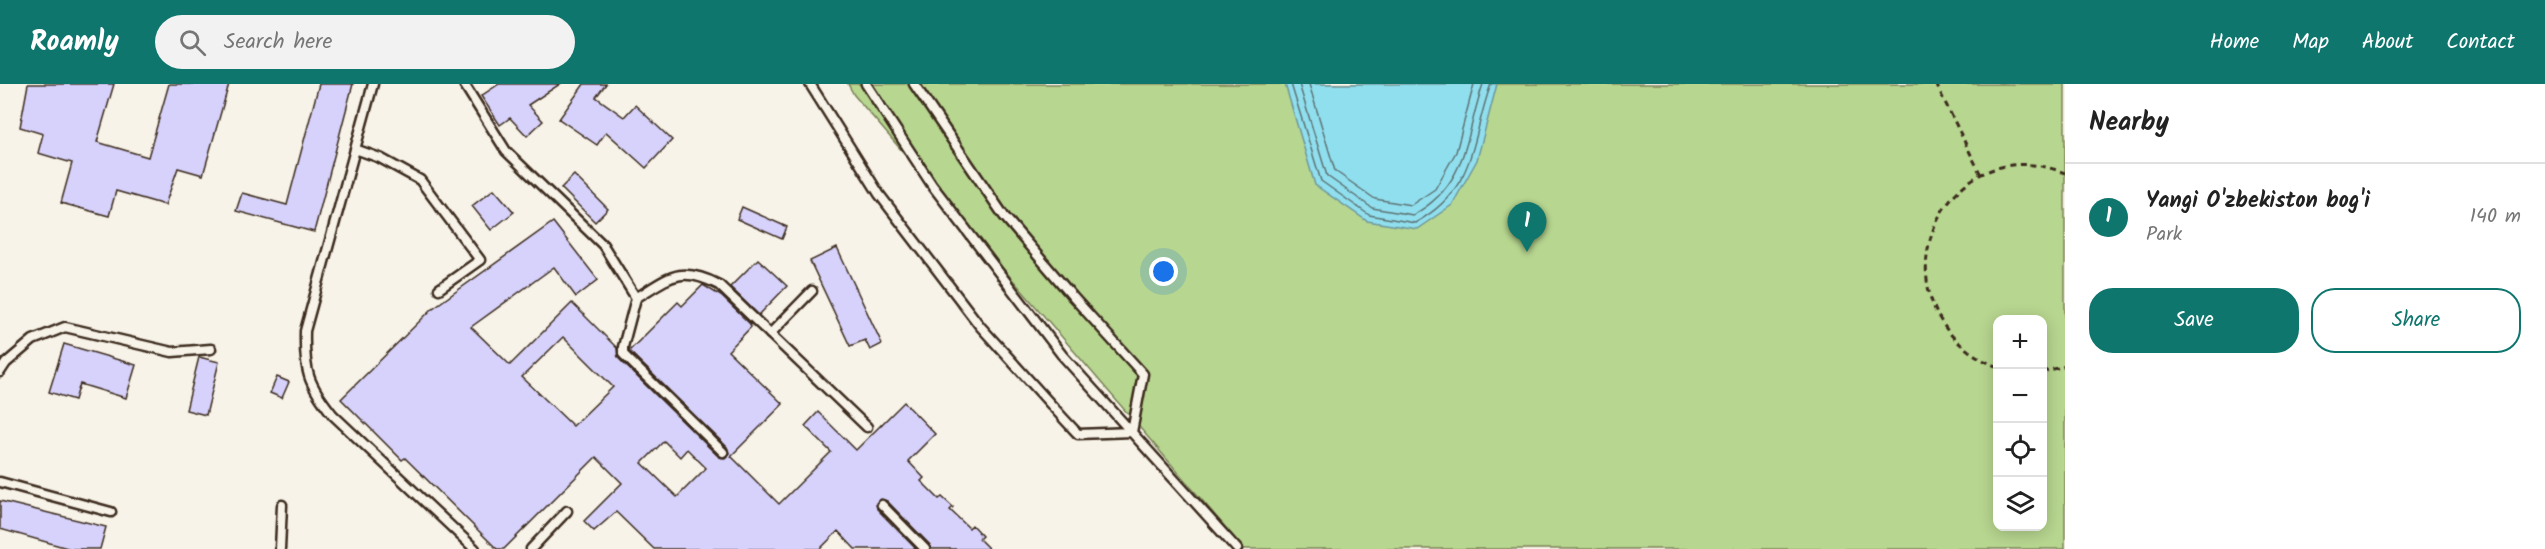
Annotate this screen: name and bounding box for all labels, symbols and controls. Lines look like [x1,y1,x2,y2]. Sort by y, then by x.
search box [155,15,575,69]
text: Roamly [30,20,119,65]
text: Search here [224,25,332,60]
icon: search [176,26,209,59]
text: Home [2210,26,2259,59]
text: Map [2292,26,2329,59]
text: About [2362,26,2413,59]
text: Contact [2446,26,2515,59]
text: Nearby [2089,102,2169,144]
text: Yangi O'zbekiston bog'i [2146,184,2370,219]
text: 1 [2105,201,2112,233]
text: 140 m [2470,201,2521,233]
pin: 1 [1508,202,1546,252]
text: Park [2146,219,2182,251]
your location [1149,257,1178,286]
button: Save [2089,288,2299,353]
button: Share [2311,288,2521,353]
map controls [1993,315,2047,531]
button: + [1993,315,2047,369]
button: − [1993,369,2047,423]
button: locate [1993,423,2047,477]
button: layers [1993,477,2047,531]

